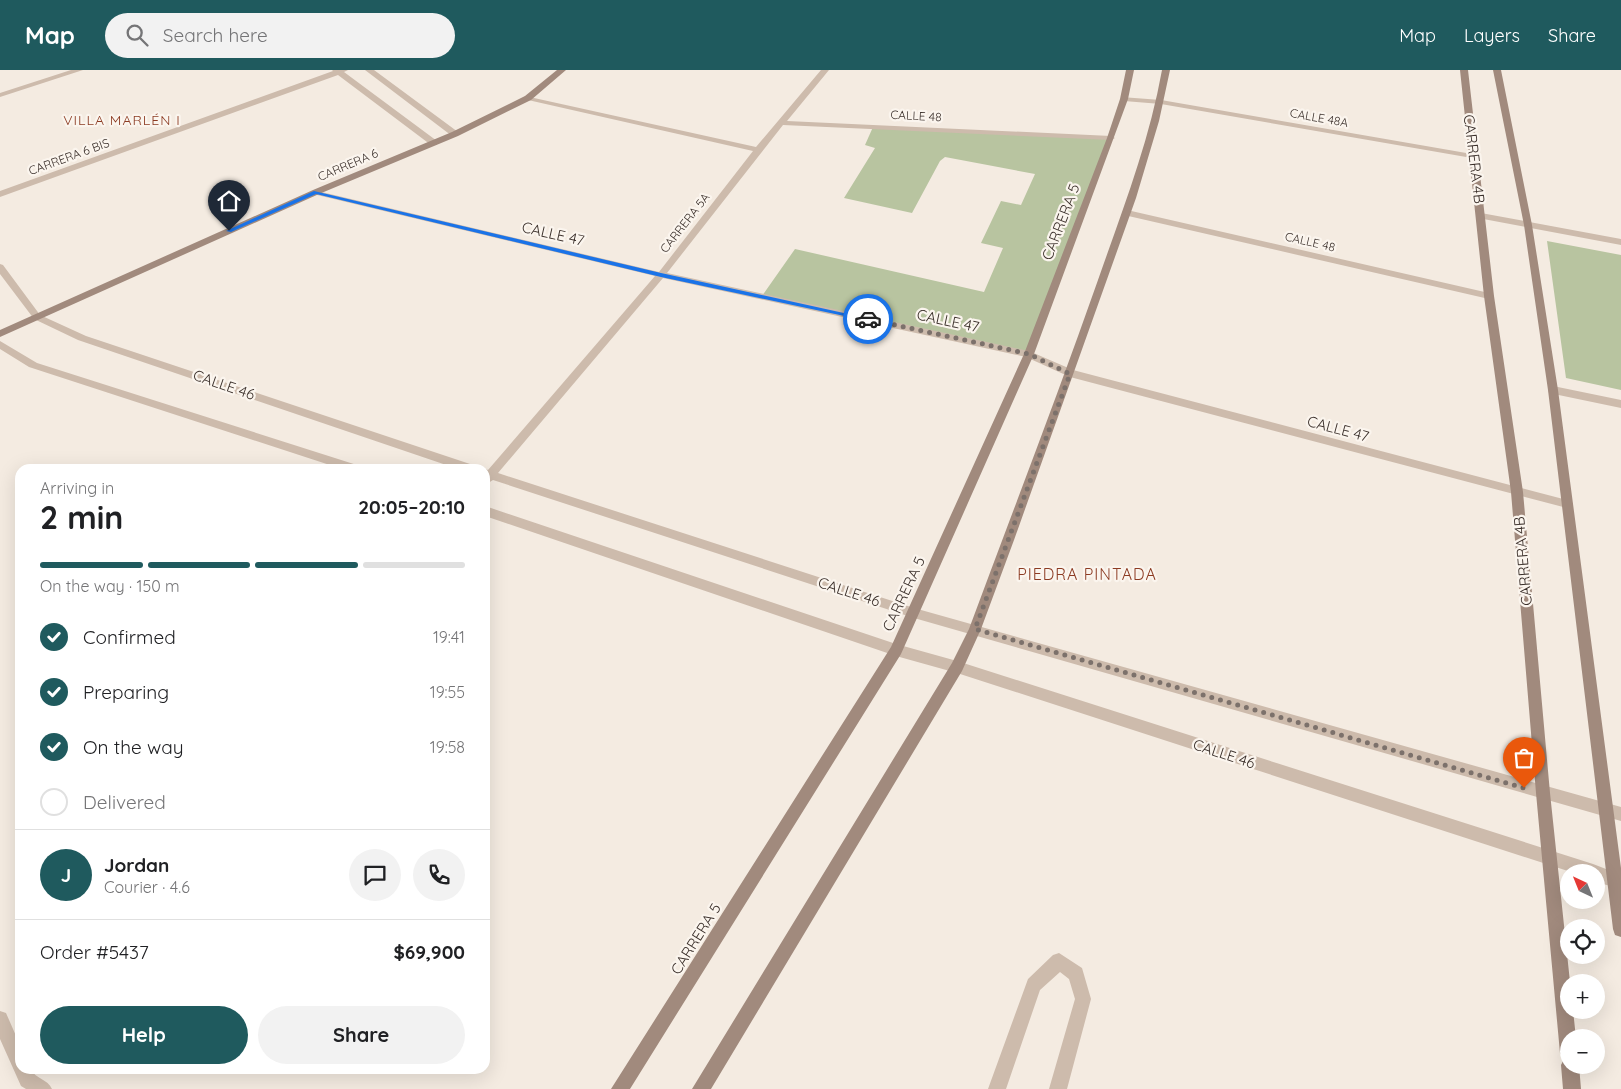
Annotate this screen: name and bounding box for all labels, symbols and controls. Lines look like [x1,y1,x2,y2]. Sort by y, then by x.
search box [105,13,455,58]
text: Map [25,20,75,50]
icon: search [123,21,151,49]
text: Search here [163,23,268,47]
text: Map [1399,24,1436,47]
text: Layers [1464,24,1520,47]
text: Share [1548,24,1596,47]
street label: CALLE 48A [1289,105,1350,130]
street label: CALLE 48 [890,107,942,124]
district label: VILLA MARLÉN I [63,111,181,129]
street label: CARRERA 4B [1460,113,1489,205]
street label: CARRERA 6 BIS [26,135,112,178]
street label: CARRERA 6 [315,145,381,184]
pin [208,180,250,231]
street label: CARRERA 5 [1037,181,1084,263]
icon: home [215,187,243,215]
street label: CARRERA 5A [657,190,713,256]
street label: CALLE 47 [520,217,586,250]
street label: CALLE 48 [1283,228,1337,255]
courier [843,294,893,344]
icon: car [854,305,882,333]
street label: CALLE 47 [915,305,981,336]
street label: CALLE 46 [191,365,258,404]
street label: CALLE 47 [1305,411,1371,446]
text: Arriving in [40,478,114,498]
text: 20:05–20:10 [358,495,465,519]
text: 2 min [40,497,123,537]
street label: CARRERA 4B [1509,515,1536,607]
street label: CARRERA 5 [878,553,929,634]
district label: PIEDRA PINTADA [1017,564,1157,584]
street label: CALLE 46 [816,573,883,610]
text: On the way · 150 m [40,576,180,596]
icon: check [40,623,68,651]
text: Confirmed [83,625,176,649]
text: 19:41 [433,627,465,647]
icon: check [40,678,68,706]
text: Preparing [83,680,169,704]
text: 19:55 [430,682,465,702]
icon: check [40,733,68,761]
text: On the way [83,735,184,759]
street label: CALLE 46 [1191,735,1258,772]
text: 19:58 [430,737,465,757]
pin [1503,737,1545,788]
icon: bag [1510,744,1538,772]
text: Delivered [83,790,166,814]
button: chat [349,849,401,901]
button: phone [413,849,465,901]
text: Jordan [104,853,169,877]
text: J [61,863,71,887]
north arrow [1560,864,1605,909]
map controls [1560,864,1605,1074]
text: Courier · 4.6 [104,877,190,897]
street label: CARRERA 5 [666,900,725,978]
button: locate [1560,919,1605,964]
text: Order #5437 [40,940,149,964]
text: $69,900 [393,940,465,964]
button: + [1560,974,1605,1019]
button: Help [40,1006,248,1064]
button: Share [258,1006,465,1064]
button: − [1560,1029,1605,1074]

